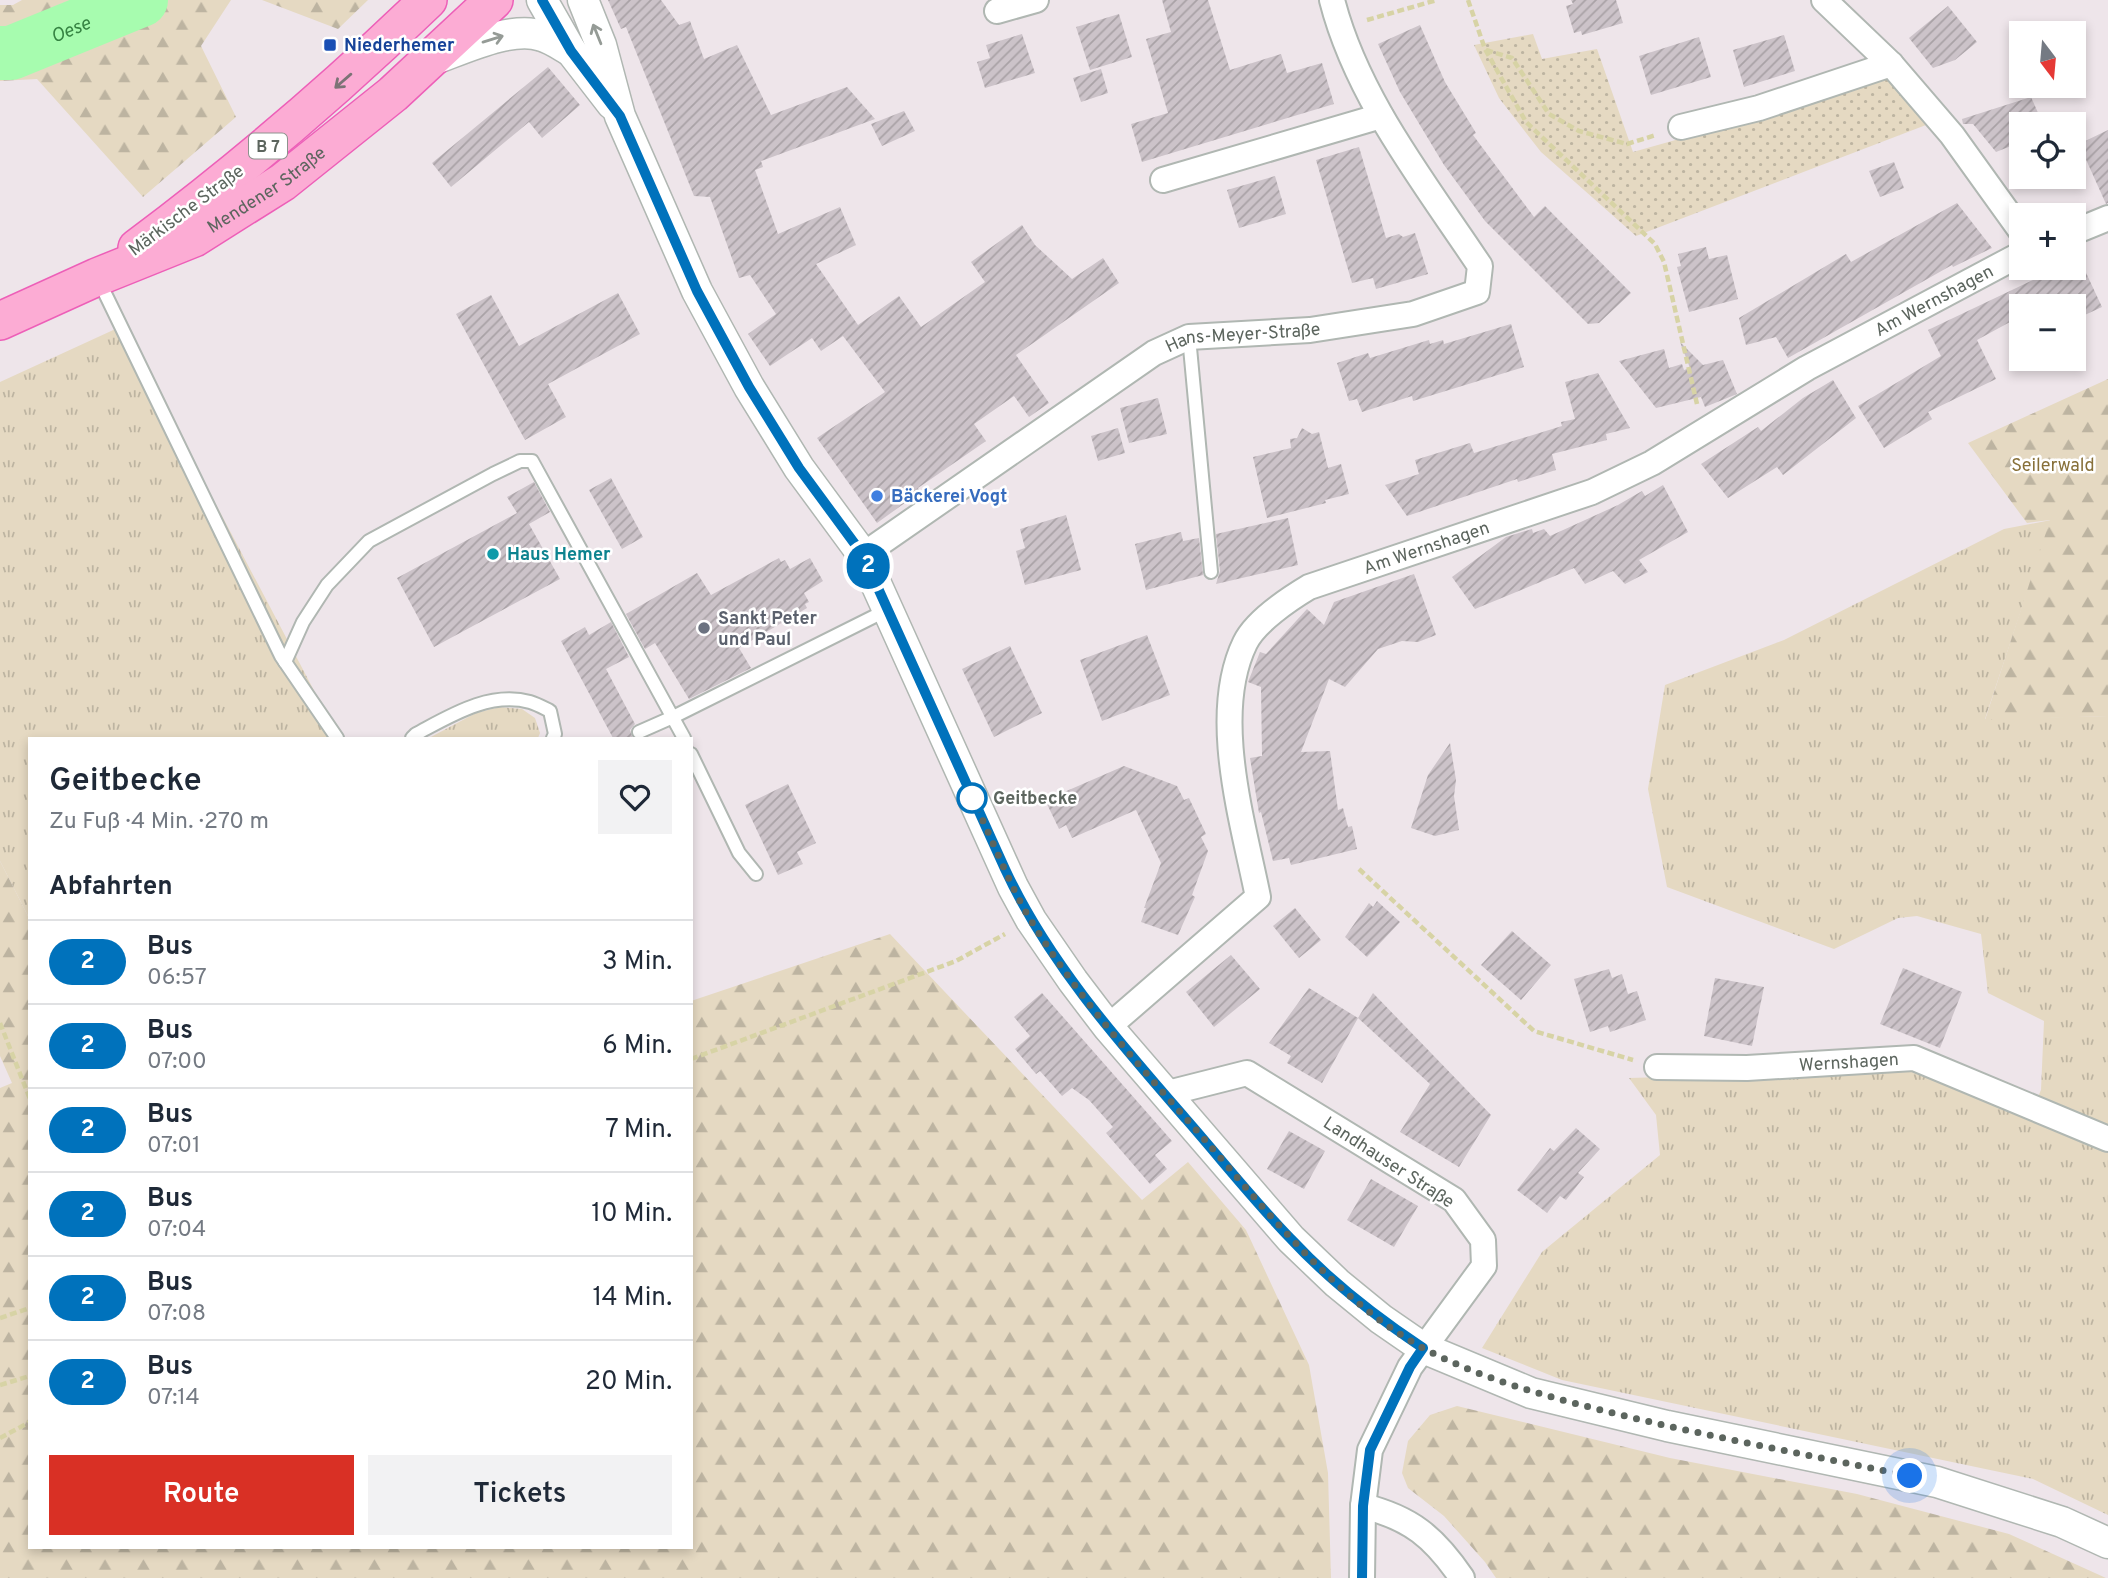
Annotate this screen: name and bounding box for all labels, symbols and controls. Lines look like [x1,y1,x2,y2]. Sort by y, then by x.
water label: Oese [48,12,95,49]
north arrow [2009,21,2086,98]
map controls [2009,21,2086,371]
one-way arrow [589,23,602,45]
one-way arrow [482,32,504,45]
place label: Niederhemer [344,35,455,58]
marker: Niederhemer [322,37,338,53]
one-way arrow [335,73,353,89]
button: locate [2009,112,2086,189]
road number: B 7 [249,134,287,158]
street label: Mendener Straße [204,142,331,240]
street label: Märkische Straße [125,160,249,262]
button: + [2009,203,2086,280]
street label: Am Wernshagen [1871,261,1998,343]
button: − [2009,294,2086,371]
street label: Hans-Meyer-Straße [1162,319,1322,359]
park label: Seilerwald [2011,455,2095,478]
place label: Bäckerei Vogt [891,486,1007,509]
marker: Bäckerei Vogt [869,488,885,504]
street label: Am Wernshagen [1361,517,1493,581]
line badge: 2 [845,543,891,589]
place label: Haus Hemer [507,544,611,567]
marker: Haus Hemer [485,546,501,562]
text: 2 [861,551,875,581]
place label: Sankt Peter und Paul [718,608,818,652]
marker: Sankt Peter und Paul [696,620,712,636]
button: heart [598,760,672,834]
text: Geitbecke [49,761,202,803]
marker: Geitbecke [957,783,987,813]
place label: Geitbecke [993,788,1077,811]
text: Zu Fuß · 4 Min. · 270 m [49,808,269,837]
text: Abfahrten [49,871,173,904]
text: Bus [147,931,193,964]
text: 3 Min. [602,946,672,979]
text: 2 [80,947,95,977]
text: 06:57 [147,964,207,993]
text: Bus [147,1015,193,1048]
text: 6 Min. [602,1030,672,1063]
text: 2 [80,1031,95,1061]
text: 07:00 [147,1048,207,1077]
street label: Wernshagen [1798,1049,1900,1078]
text: Bus [147,1099,193,1132]
street label: Landhauser Straße [1318,1112,1458,1214]
text: 7 Min. [605,1114,672,1147]
text: 2 [80,1115,95,1145]
text: 07:01 [147,1132,201,1161]
text: Bus [147,1183,193,1216]
text: 10 Min. [591,1198,672,1231]
text: 2 [80,1199,95,1229]
text: 07:04 [147,1216,206,1245]
text: Bus [147,1267,193,1300]
text: 14 Min. [592,1282,672,1315]
text: 2 [80,1283,95,1313]
text: 07:08 [147,1300,206,1329]
text: Bus [147,1351,193,1384]
text: 20 Min. [585,1366,672,1399]
text: 2 [80,1367,95,1397]
text: 07:14 [147,1384,200,1413]
button: Route [49,1455,354,1535]
button: Tickets [368,1455,672,1535]
your location [1892,1458,1927,1493]

